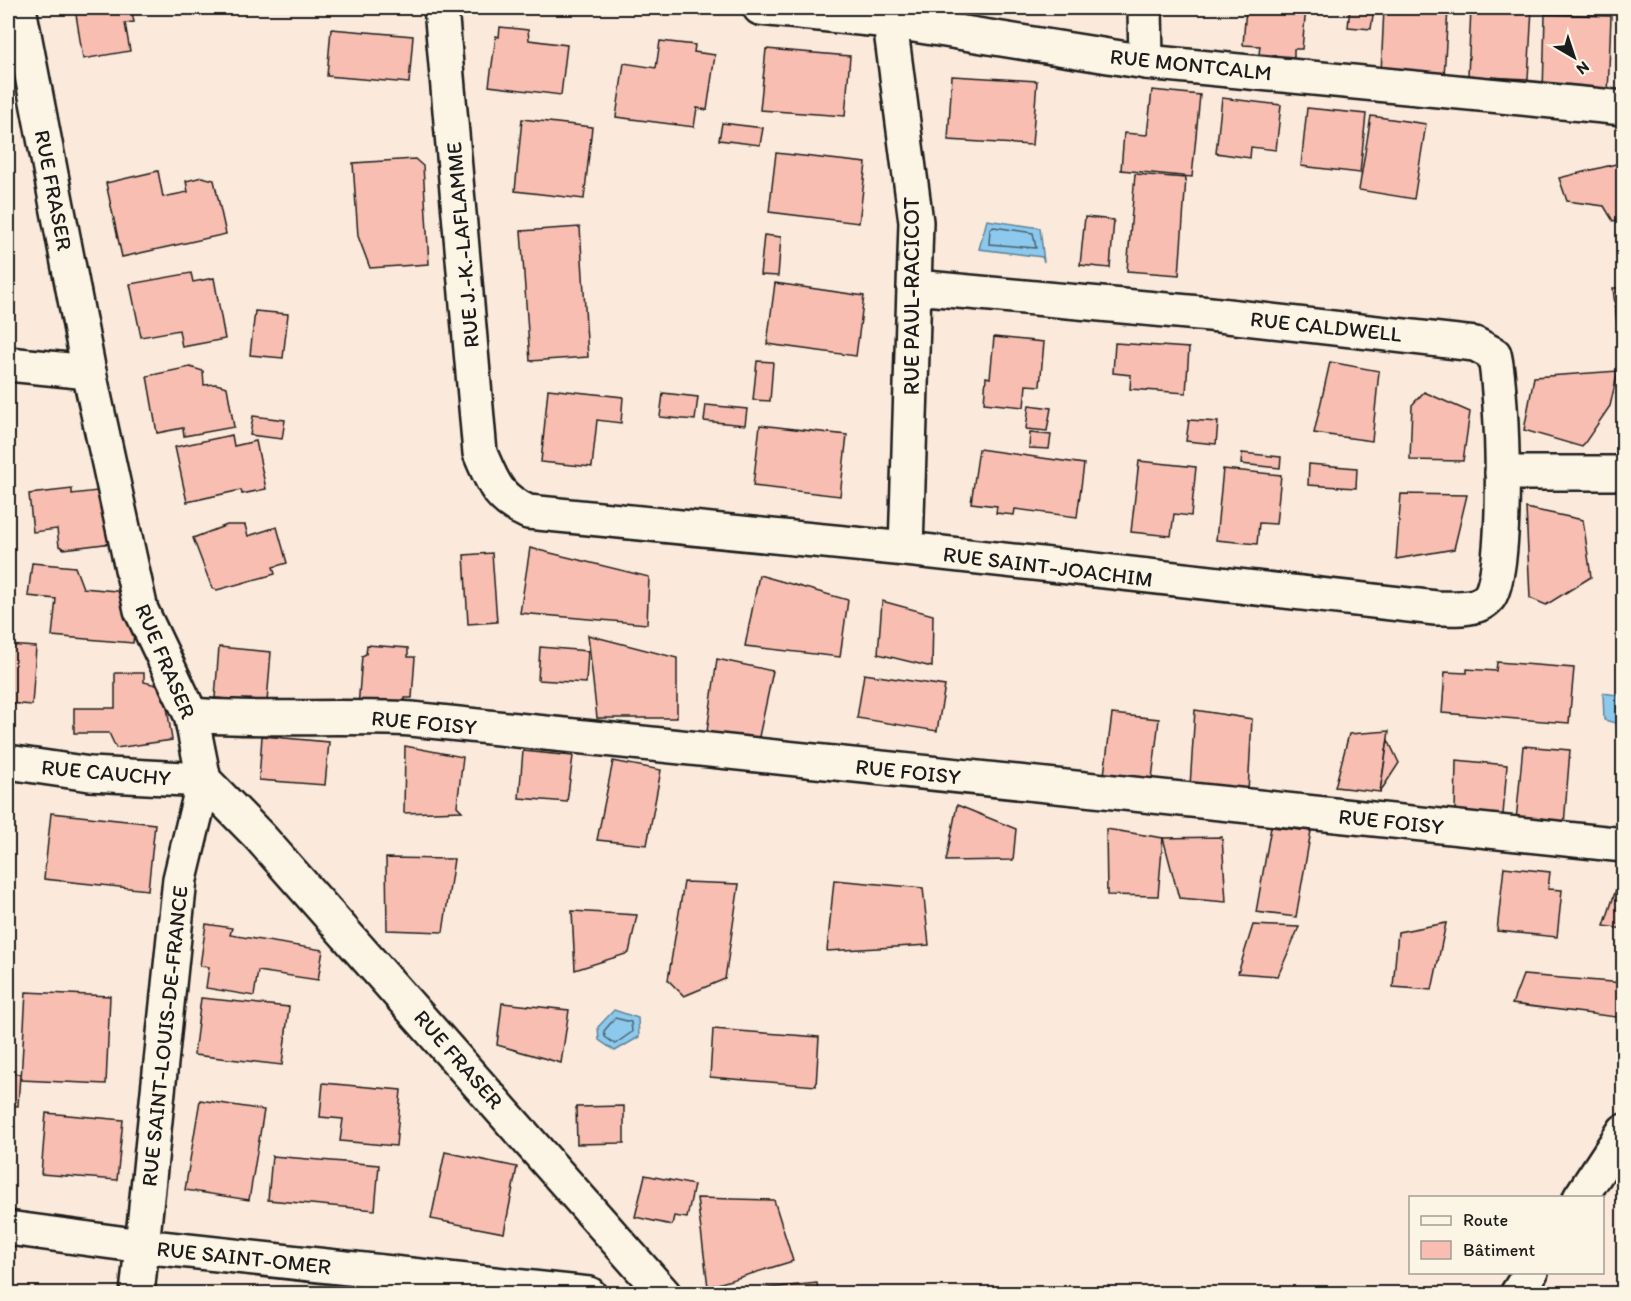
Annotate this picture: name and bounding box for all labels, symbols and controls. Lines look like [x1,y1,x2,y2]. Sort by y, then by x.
north arrow [1544,27,1604,87]
street label: RUE MONTCALM [1109,43,1273,86]
text: N [1573,57,1593,79]
street label: RUE FRASER [29,127,78,253]
street label: RUE J.-K.-LAFLAMME [440,141,485,349]
street label: RUE PAUL-RACICOT [898,196,925,395]
street label: RUE CALDWELL [1249,305,1403,348]
street label: RUE SAINT-JOACHIM [941,540,1154,593]
street label: RUE FRASER [129,600,202,723]
street label: RUE FOISY [370,704,478,741]
street label: RUE CAUCHY [40,753,172,792]
street label: RUE FOISY [854,753,962,790]
street label: RUE FOISY [1337,803,1445,840]
street label: RUE SAINT-LOUIS-DE-FRANCE [135,884,194,1188]
street label: RUE FRASER [408,1004,509,1115]
legend [1409,1196,1604,1274]
text: Route [1463,1209,1508,1231]
street label: RUE SAINT-OMER [155,1235,332,1280]
text: Bâtiment [1463,1239,1536,1261]

